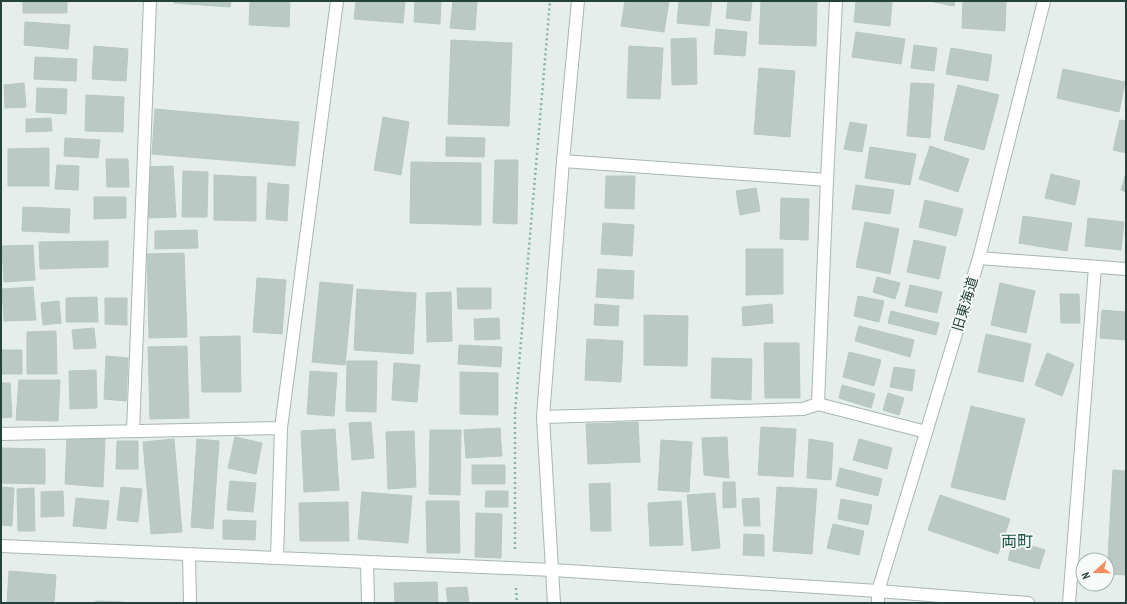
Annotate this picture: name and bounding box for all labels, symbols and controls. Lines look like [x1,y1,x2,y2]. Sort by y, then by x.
street label: 旧東海道 [948,275,982,333]
district label: 両町 [1001,531,1033,551]
north arrow [1075,552,1115,592]
text: N [1078,570,1093,581]

